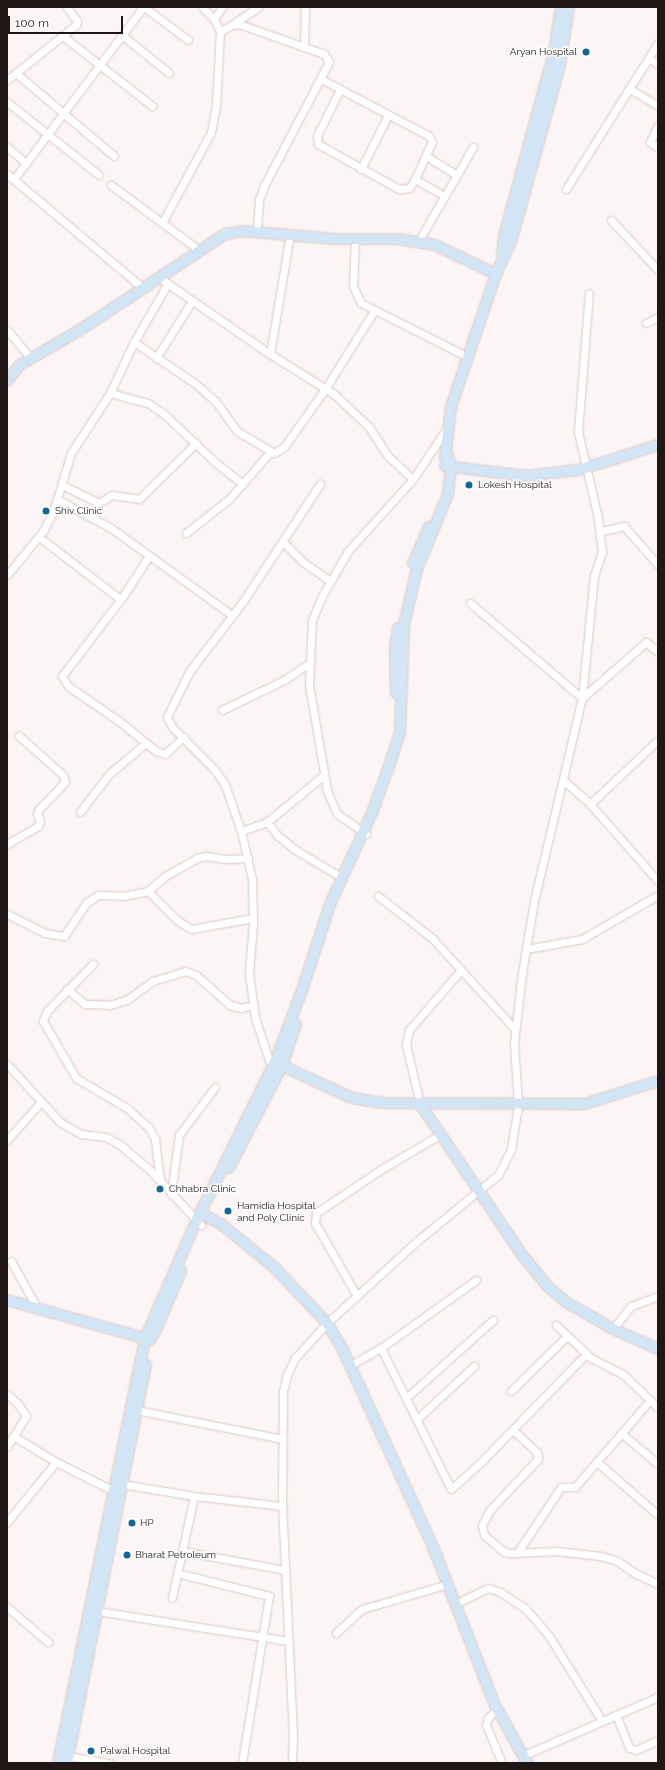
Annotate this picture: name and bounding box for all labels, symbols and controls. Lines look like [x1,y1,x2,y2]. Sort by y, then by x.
scale bar [10,8,125,34]
text: 100 m [15,16,49,30]
place label: Aryan Hospital [510,46,577,58]
marker: Aryan Hospital [580,46,592,58]
marker: Lokesh Hospital [463,479,475,491]
place label: Lokesh Hospital [478,479,552,491]
marker: Shiv Clinic [40,505,52,517]
place label: Shiv Clinic [55,505,102,517]
marker: Chhabra Clinic [154,1183,166,1195]
place label: Chhabra Clinic [169,1183,236,1195]
place label: Hamidia Hospital and Poly Clinic [237,1199,315,1222]
marker: Hamidia Hospital and Poly Clinic [222,1205,234,1217]
place label: HP [140,1517,154,1529]
marker: HP [127,1518,137,1528]
place label: Bharat Petroleum [135,1549,216,1561]
marker: Bharat Petroleum [122,1550,132,1560]
marker: Palwal Hospital [85,1745,97,1757]
place label: Palwal Hospital [100,1745,171,1757]

